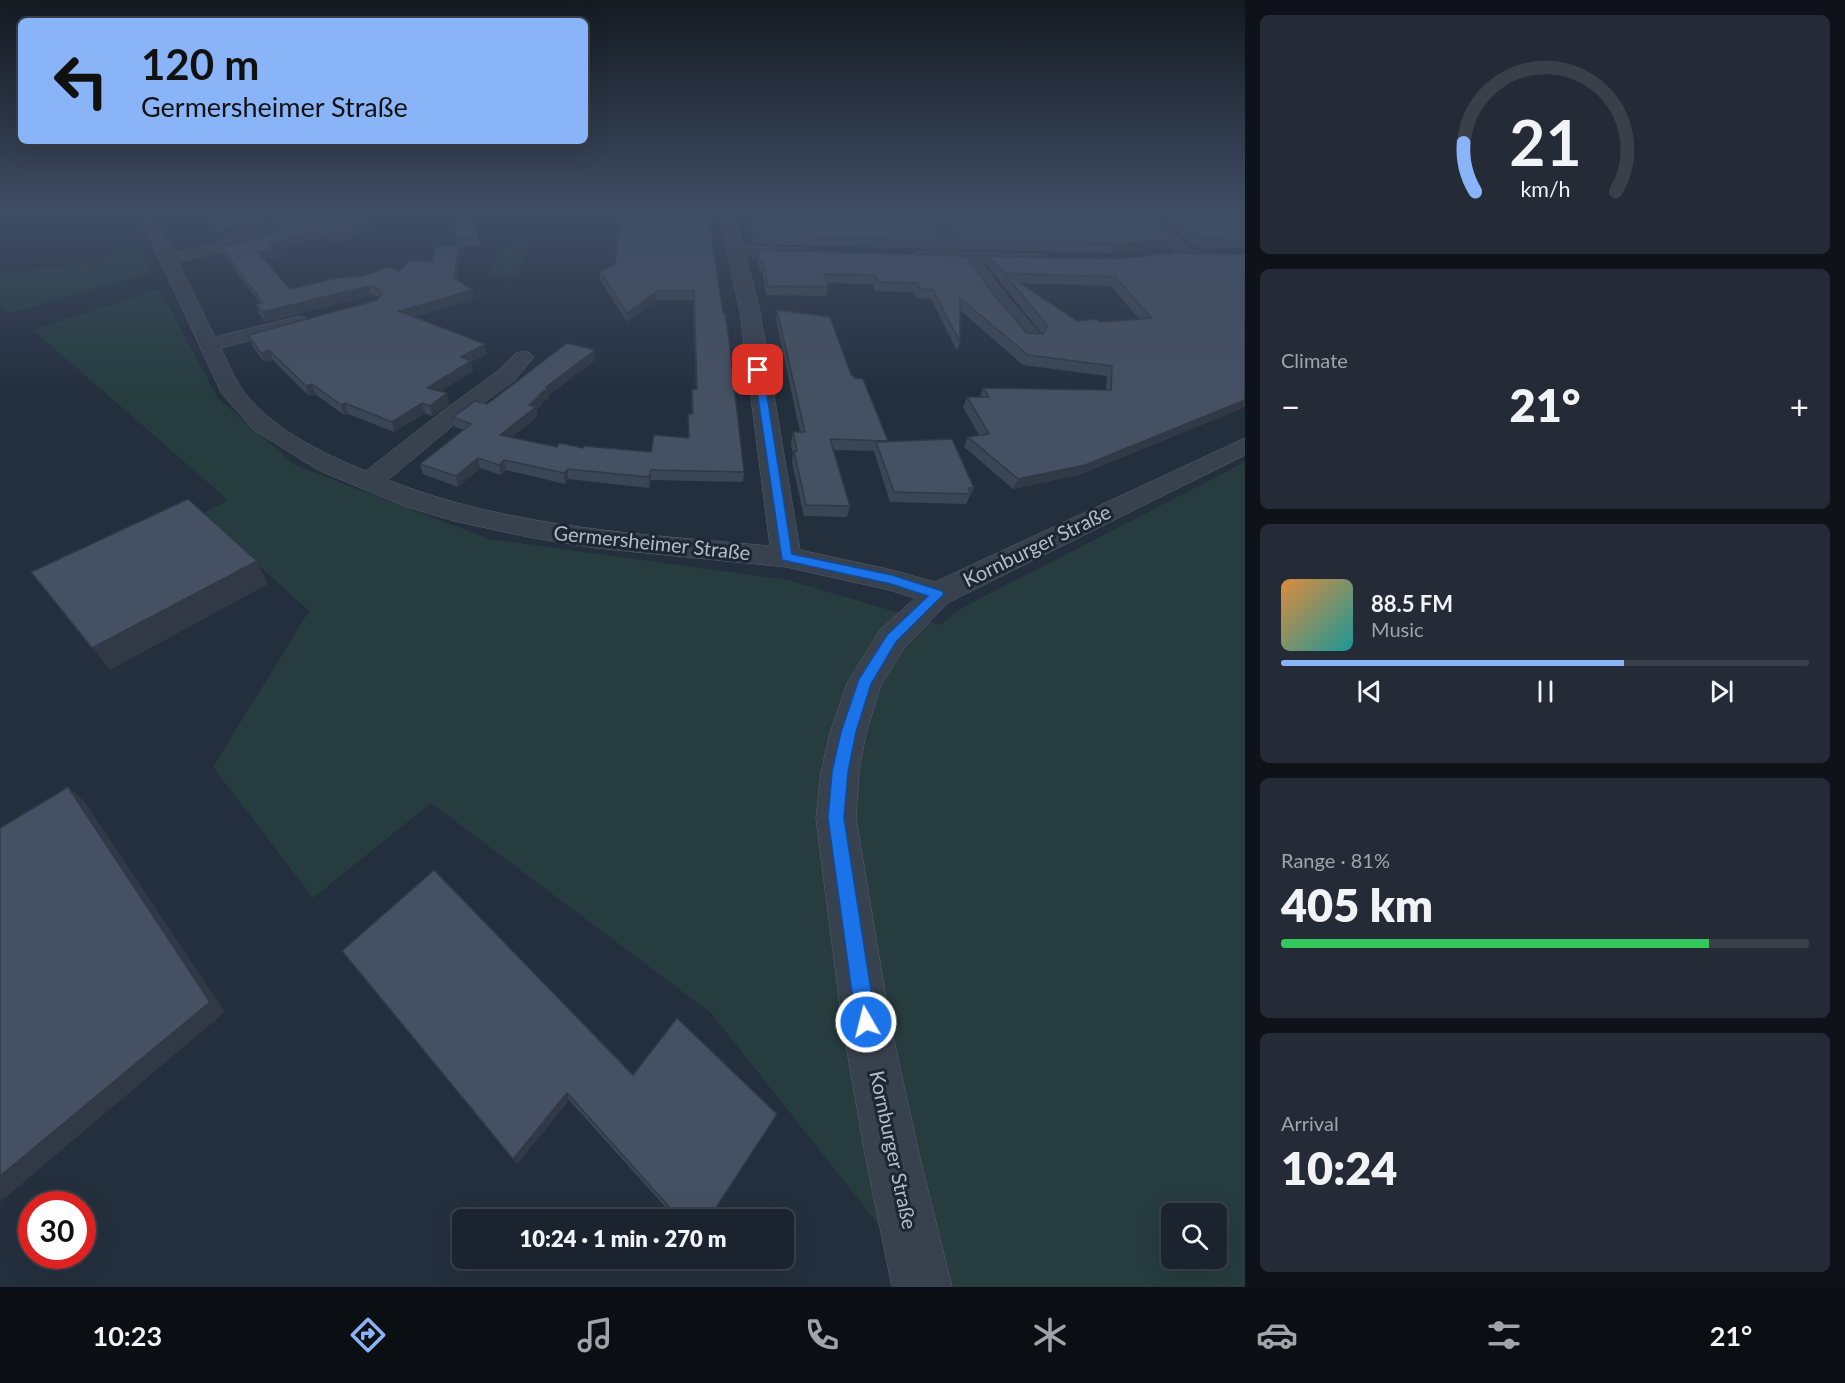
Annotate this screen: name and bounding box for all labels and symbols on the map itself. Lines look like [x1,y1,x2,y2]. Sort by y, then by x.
pin [732,344,783,395]
street label: Kornburger Straße [959,499,1114,591]
street label: Germersheimer Straße [553,520,752,564]
position arrow [834,990,898,1054]
street label: Kornburger Straße [865,1068,922,1231]
speed limit sign: 30 [18,1191,96,1269]

